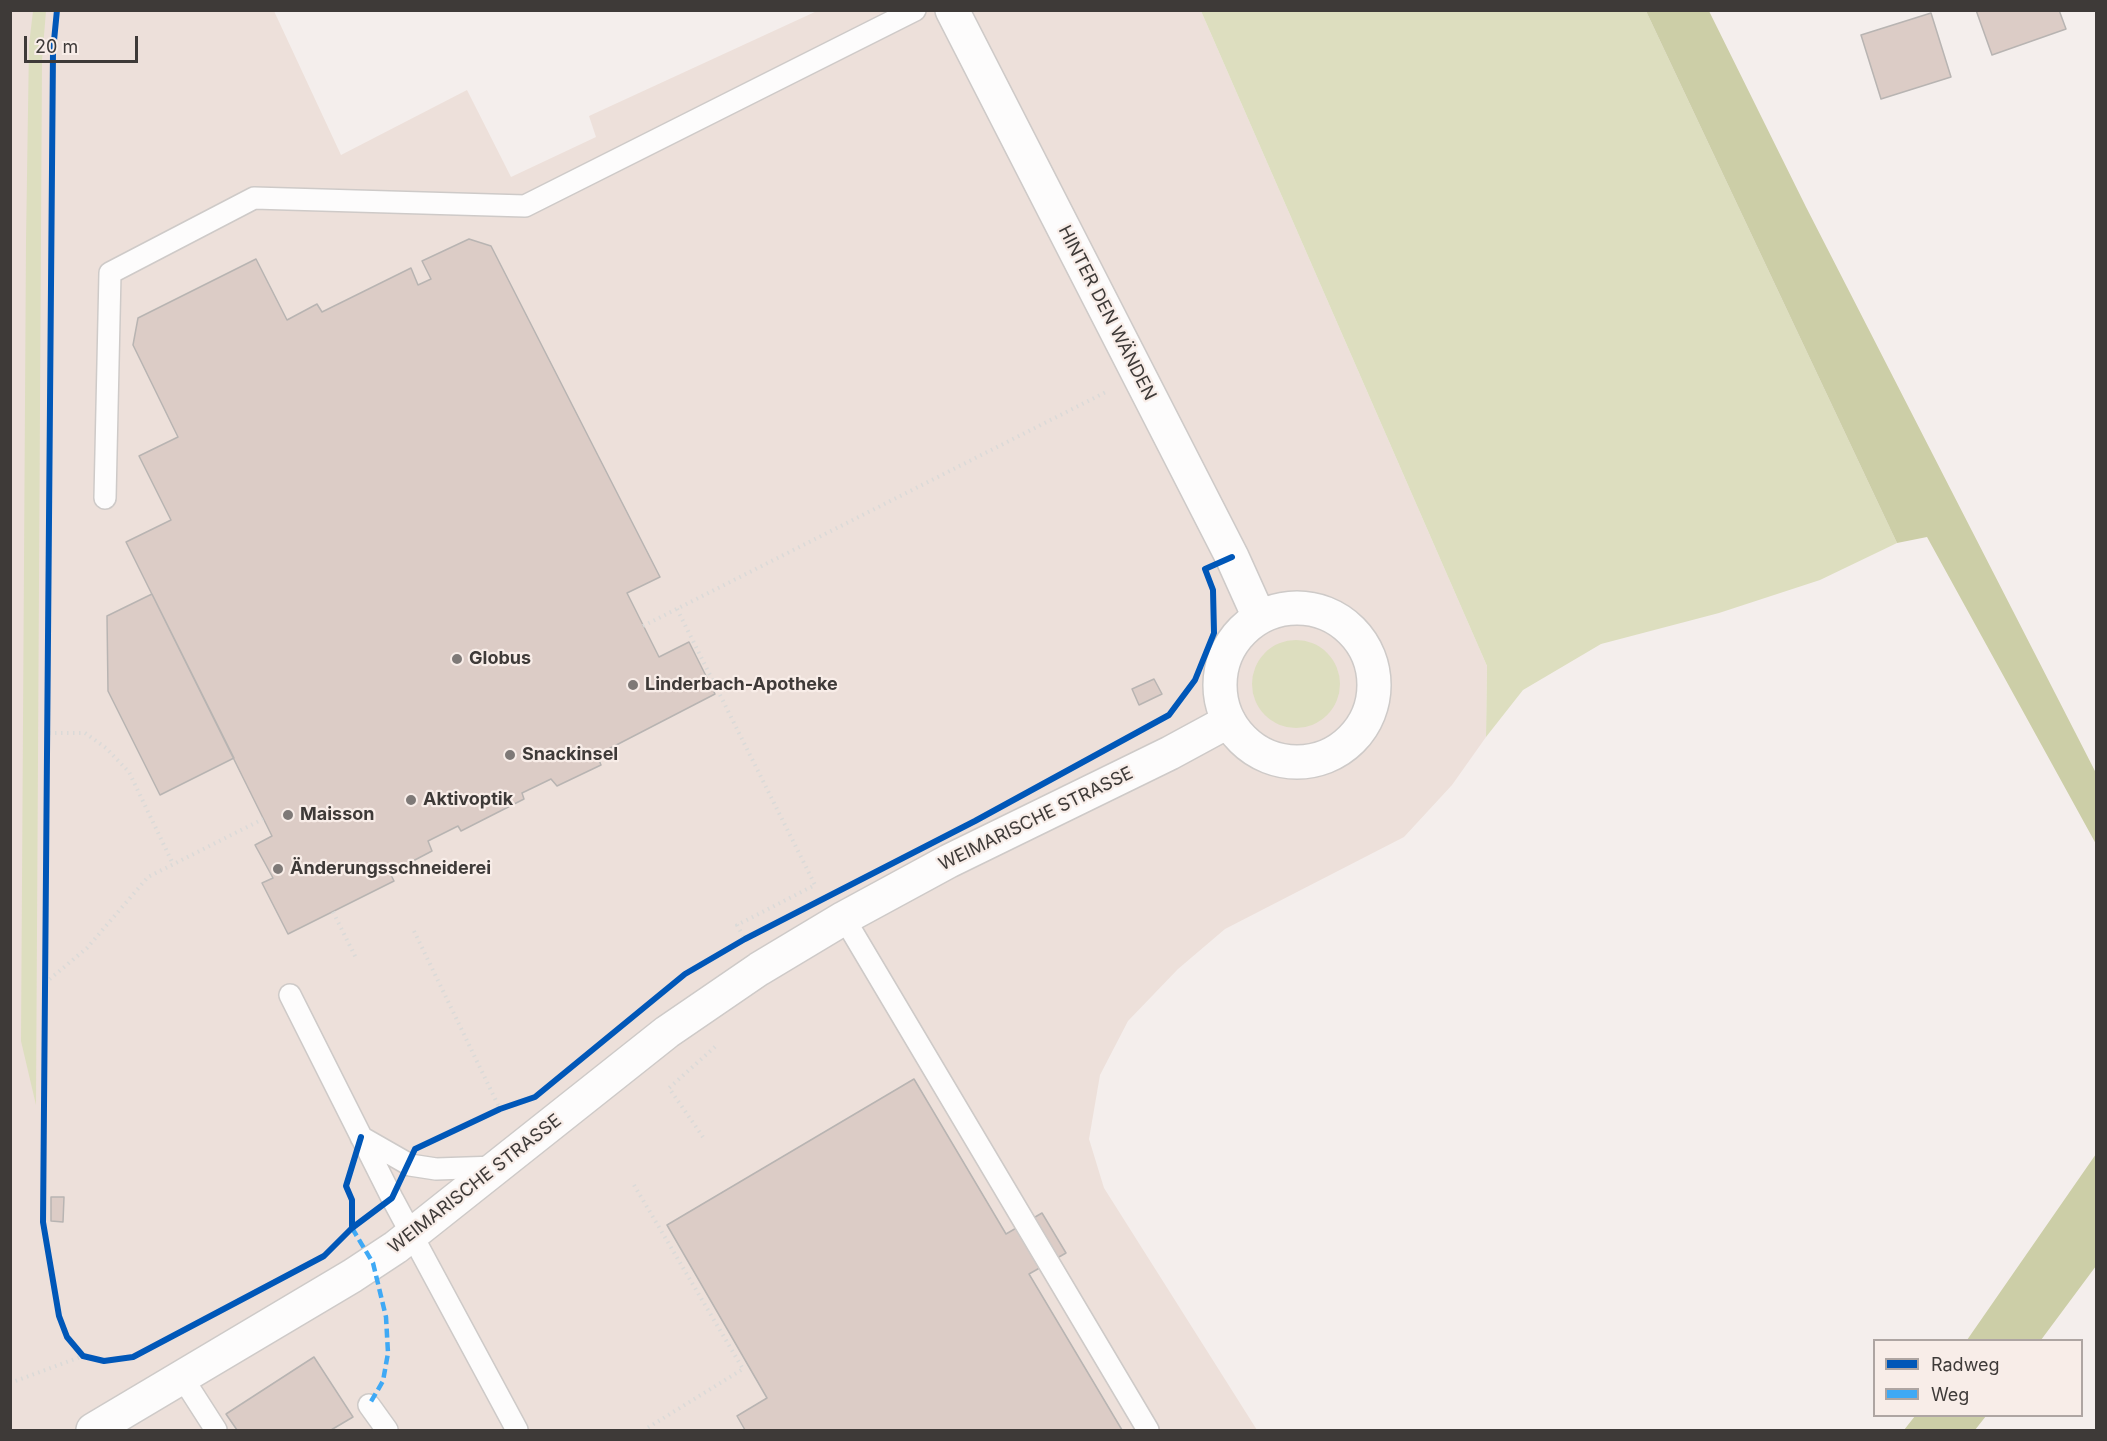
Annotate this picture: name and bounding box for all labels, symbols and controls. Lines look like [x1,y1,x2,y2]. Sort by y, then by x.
scale bar [27,24,141,62]
text: 20 m [35,36,78,57]
street label: HINTER DEN WÄNDEN [1053,222,1161,404]
place label: Globus [469,648,531,670]
marker: Globus [450,652,464,666]
place label: Linderbach-Apotheke [645,674,838,696]
marker: Linderbach-Apotheke [626,678,640,692]
place label: Snackinsel [522,744,618,766]
marker: Snackinsel [503,748,517,762]
street label: WEIMARISCHE STRASSE [935,762,1137,876]
place label: Aktivoptik [423,789,513,811]
marker: Aktivoptik [404,793,418,807]
place label: Maisson [300,804,375,826]
marker: Maisson [281,808,295,822]
place label: Änderungsschneiderei [290,858,491,880]
marker: Änderungsschneiderei [271,862,285,876]
street label: WEIMARISCHE STRASSE [384,1110,566,1258]
legend [1873,1339,2083,1417]
text: Radweg [1931,1354,2000,1375]
text: Weg [1931,1384,1969,1405]

